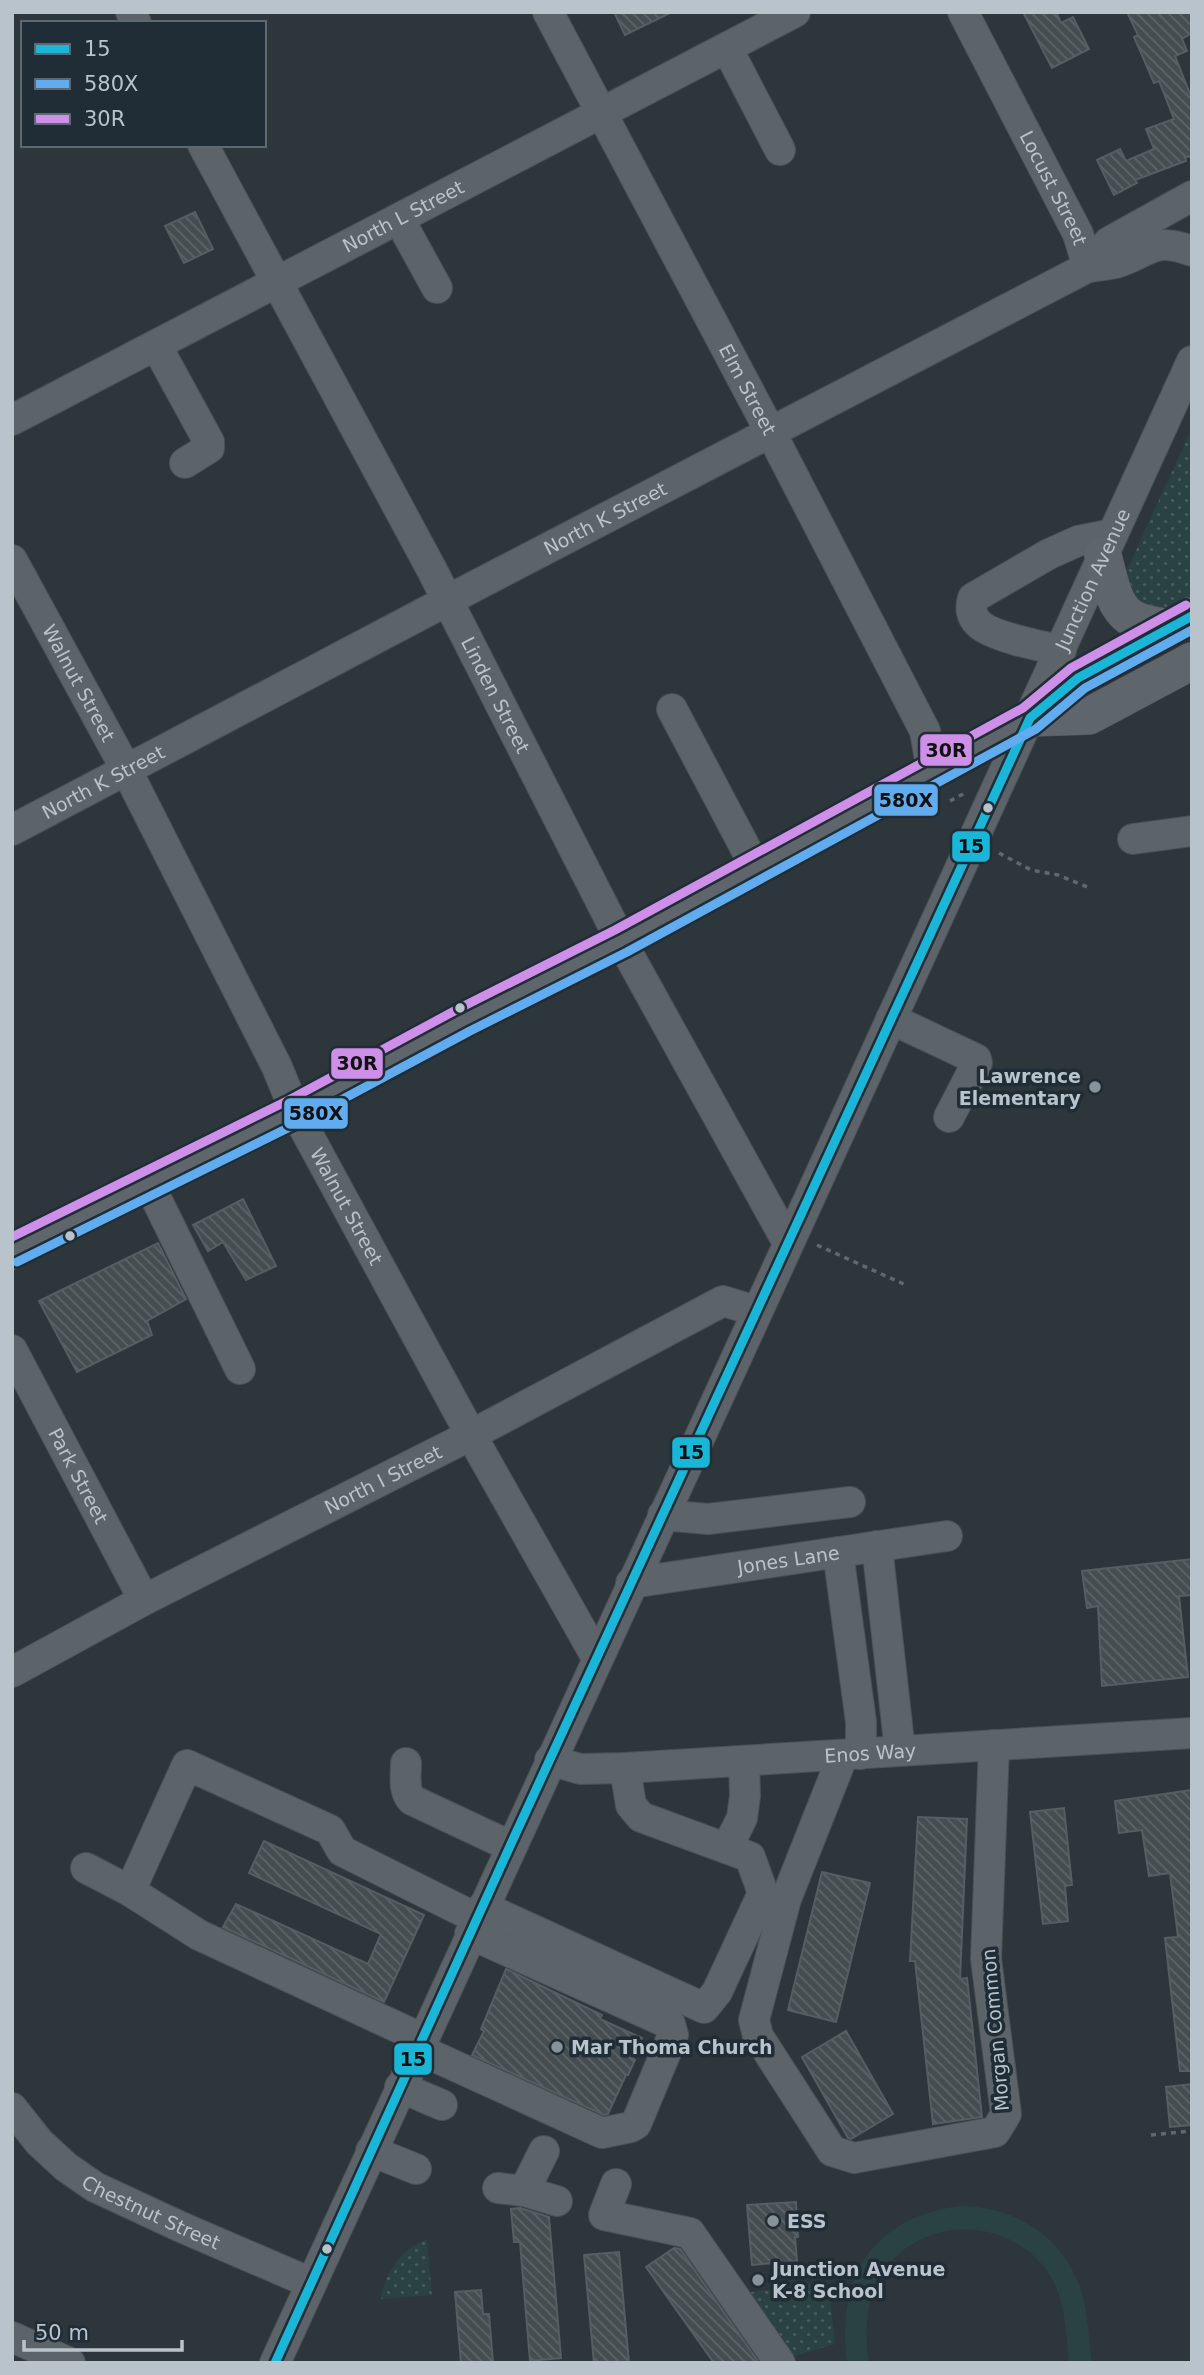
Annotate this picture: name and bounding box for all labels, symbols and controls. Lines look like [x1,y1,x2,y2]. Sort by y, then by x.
legend [21,21,266,147]
text: 15 [84,37,111,61]
text: 580X [84,72,138,96]
text: 30R [84,107,125,131]
street label: Locust Street [1015,127,1092,247]
street label: North L Street [339,176,467,257]
street label: Elm Street [715,340,781,439]
street label: North K Street [540,477,670,559]
street label: Junction Avenue [1050,505,1134,655]
street label: Walnut Street [38,621,120,745]
street label: Linden Street [457,633,534,757]
line badge: 30R [919,733,973,767]
text: 30R [925,739,967,761]
street label: North K Street [38,741,168,823]
line badge: 580X [873,783,939,817]
text: 580X [879,789,934,811]
unlabelled marker [981,801,995,815]
line badge: 15 [951,830,991,863]
text: 15 [958,835,984,857]
unlabelled marker [453,1001,467,1015]
line badge: 30R [330,1047,384,1080]
text: 30R [336,1052,378,1074]
place label: Lawrence Elementary [959,1065,1082,1109]
marker: Lawrence Elementary [1087,1079,1103,1095]
line badge: 580X [283,1097,349,1130]
text: 580X [289,1102,344,1124]
street label: Walnut Street [306,1144,387,1269]
unlabelled marker [63,1229,77,1243]
street label: Park Street [44,1424,113,1527]
line badge: 15 [671,1436,711,1469]
street label: North I Street [321,1441,445,1518]
text: 15 [678,1441,704,1463]
street label: Jones Lane [735,1541,841,1578]
street label: Enos Way [824,1739,917,1767]
street label: Morgan Common [977,1948,1013,2112]
place label: Mar Thoma Church [571,2036,773,2058]
marker: Mar Thoma Church [549,2039,565,2055]
line badge: 15 [393,2042,433,2076]
text: 15 [400,2048,426,2070]
street label: Chestnut Street [78,2170,224,2254]
place label: ESS [787,2210,827,2232]
marker: ESS [765,2213,781,2229]
unlabelled marker [320,2242,334,2256]
place label: Junction Avenue K-8 School [770,2258,945,2302]
marker: Junction Avenue K-8 School [750,2272,766,2288]
scale bar [24,2308,182,2352]
text: 50 m [35,2321,89,2345]

